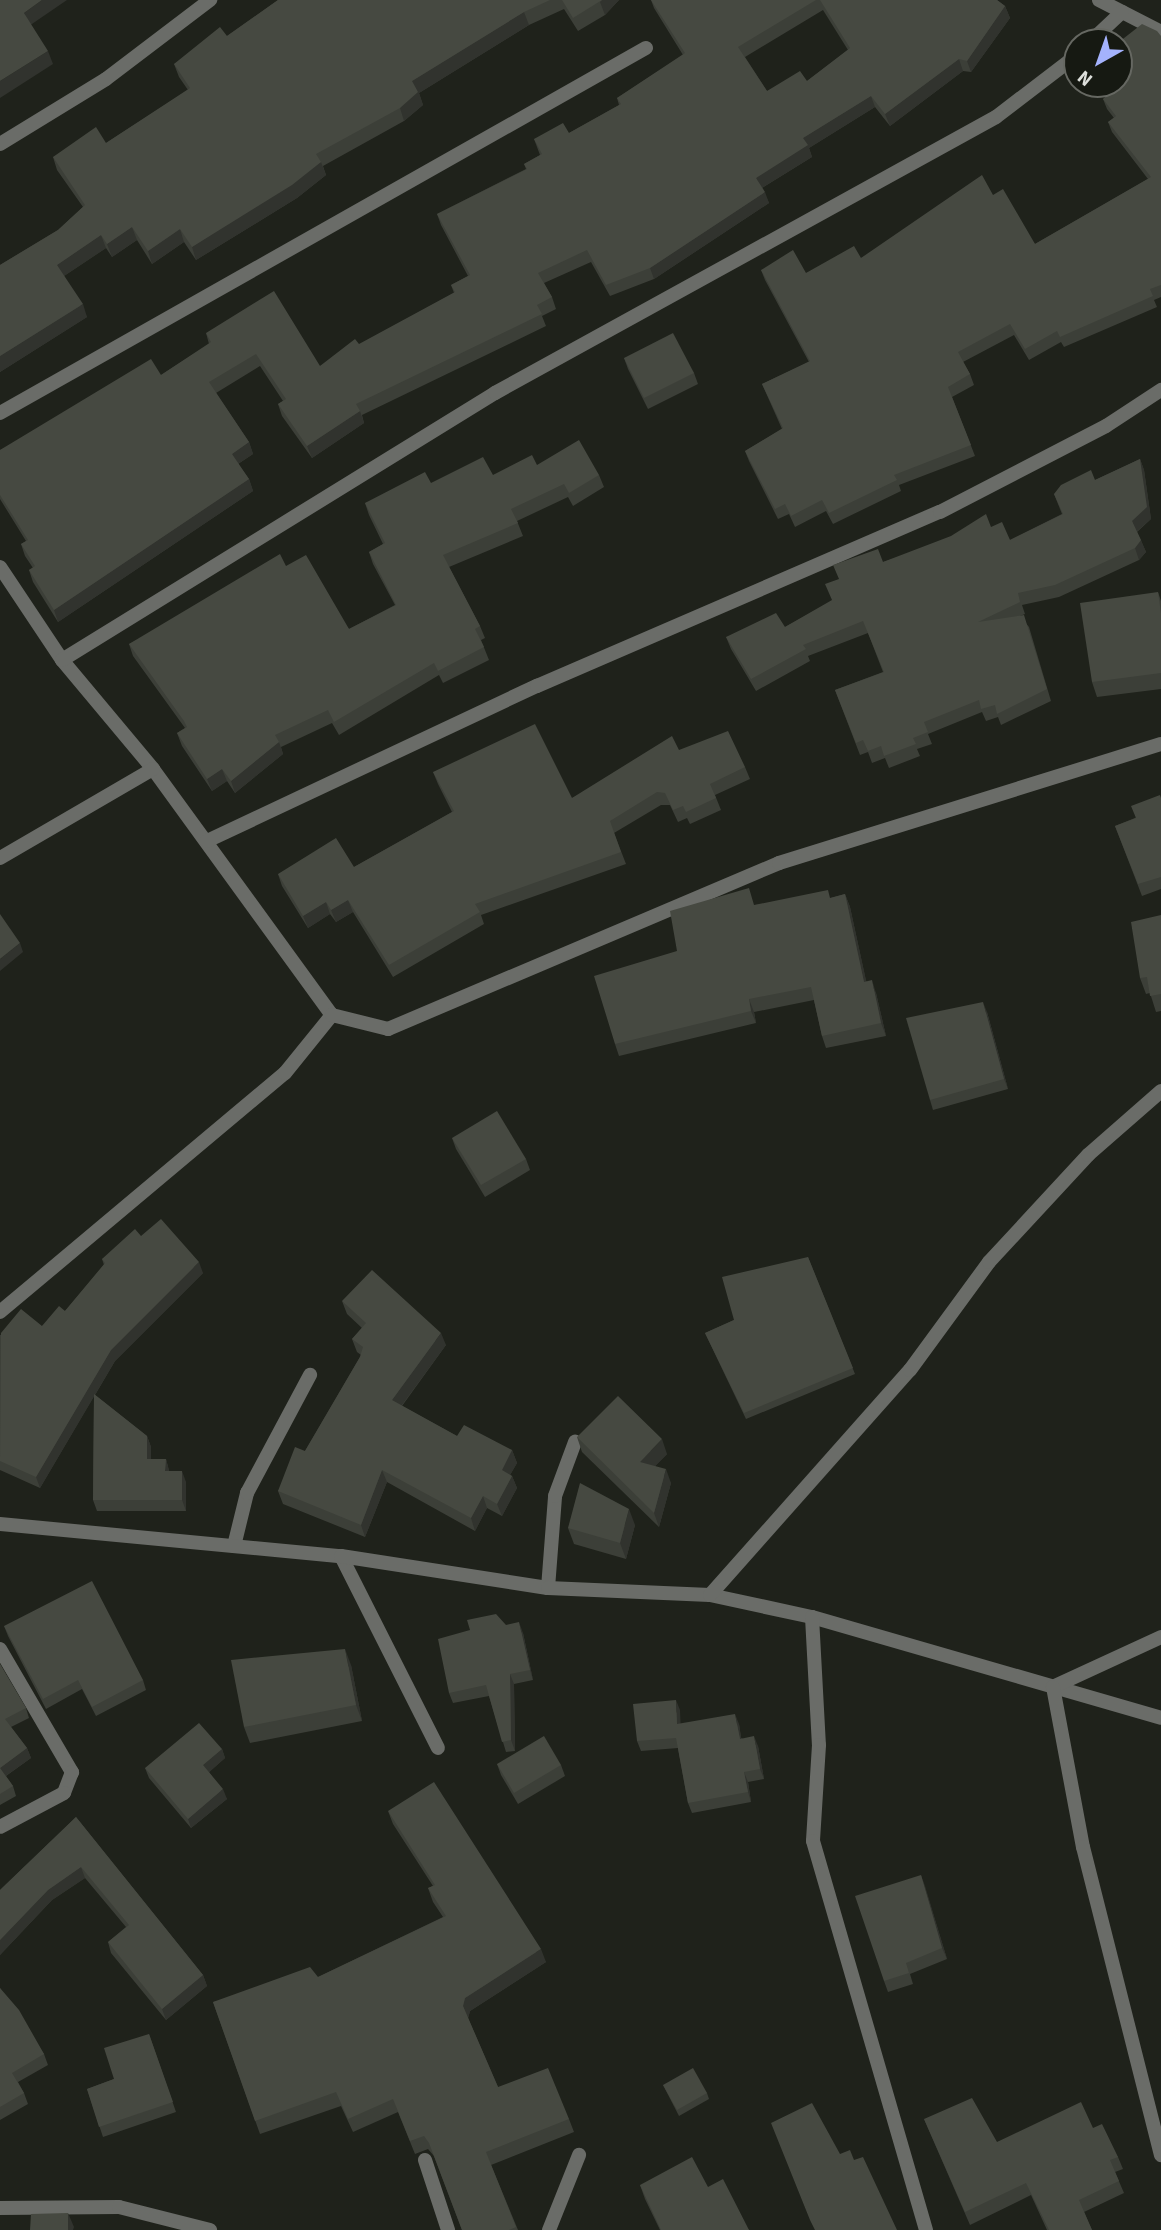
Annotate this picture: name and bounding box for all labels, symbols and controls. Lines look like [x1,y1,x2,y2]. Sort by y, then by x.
north arrow [1063,28,1133,98]
text: N [1072,64,1099,92]

